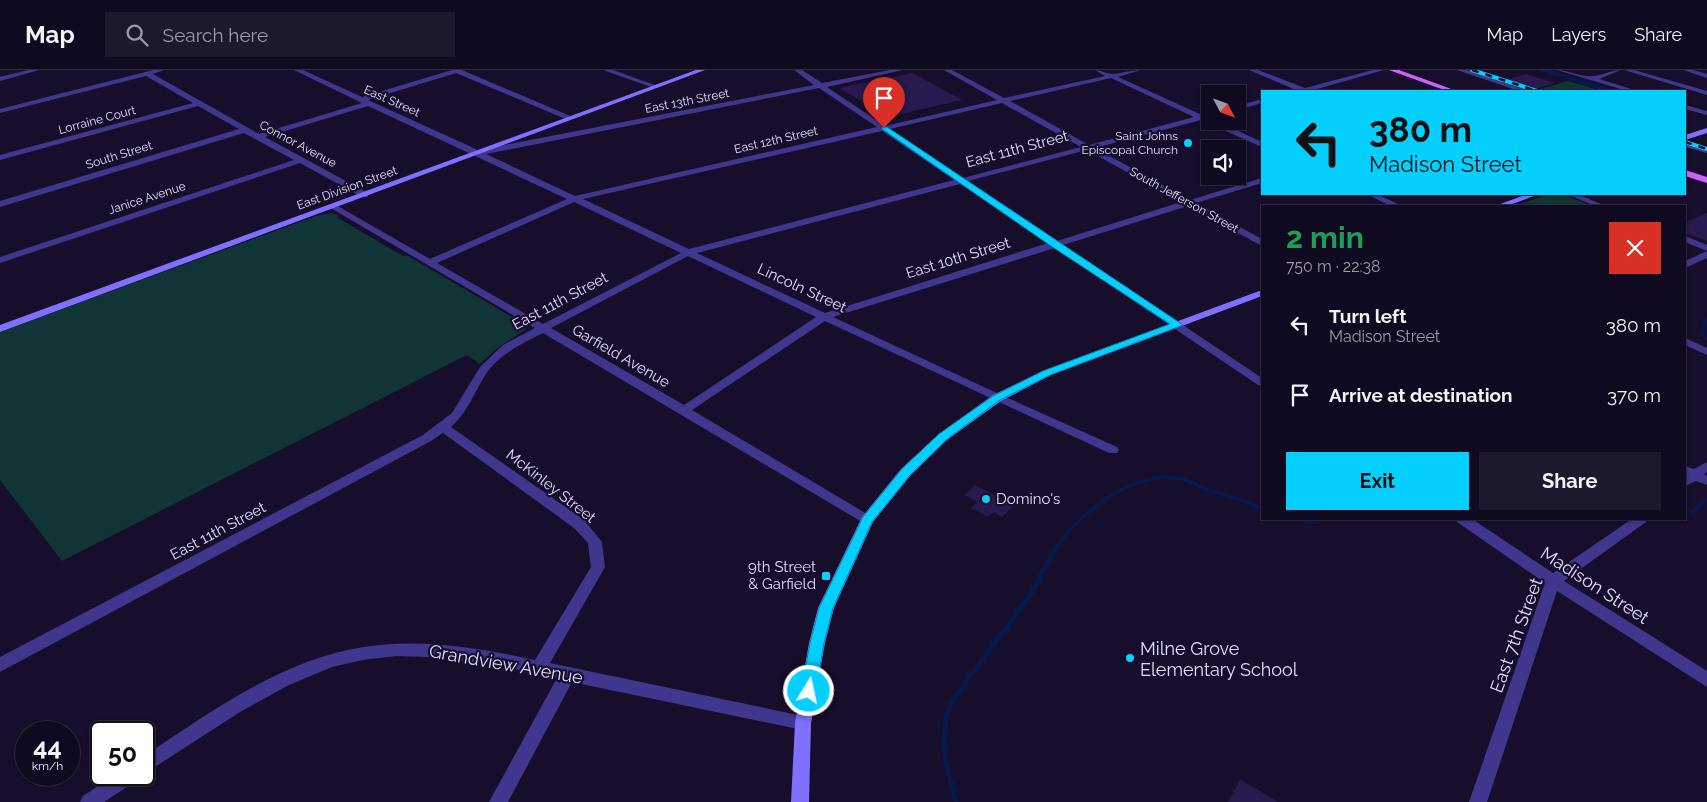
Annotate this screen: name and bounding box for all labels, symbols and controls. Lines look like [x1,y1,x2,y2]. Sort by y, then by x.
search box [105,12,455,57]
text: Map [25,20,75,49]
icon: search [123,21,151,49]
text: Search here [163,24,268,46]
text: Map [1487,24,1523,45]
text: Layers [1551,24,1606,45]
text: Share [1634,24,1682,45]
pin [863,77,905,128]
street label: East Street [362,82,422,120]
icon: arrive [870,84,898,112]
north arrow [1201,85,1246,130]
map controls [1201,85,1246,185]
street label: East 13th Street [644,86,730,116]
street label: Lorraine Court [57,103,137,137]
text: 380 m [1369,109,1472,150]
icon: left [1286,110,1351,175]
street label: Connor Avenue [257,118,339,170]
street label: East 12th Street [733,124,819,156]
street label: East 11th Street [964,127,1070,171]
place label: Saint Johns Episcopal Church [1081,129,1178,157]
marker: Saint Johns Episcopal Church [1182,137,1194,149]
street label: South Street [84,138,154,172]
button: sound [1201,140,1246,185]
text: Madison Street [1369,151,1522,177]
street label: East Division Street [295,163,399,213]
street label: South Jefferson Street [1127,164,1241,236]
street label: Janice Avenue [107,179,187,217]
text: 2 min [1286,220,1364,255]
button: close [1609,222,1661,274]
street label: East 10th Street [904,234,1012,282]
text: 750 m · 22:38 [1286,257,1381,276]
street label: Lincoln Street [755,260,849,316]
street label: East 11th Street [509,268,611,334]
text: Turn left [1329,305,1406,327]
icon: left [1286,311,1314,339]
text: 380 m [1606,314,1661,336]
street label: Garfield Avenue [569,321,673,391]
text: Madison Street [1329,327,1440,346]
icon: arrive [1286,381,1314,409]
text: Arrive at destination [1329,384,1513,406]
text: 370 m [1607,384,1661,406]
street label: McKinley Street [503,445,599,527]
button: Exit [1286,452,1469,510]
button: Share [1479,452,1661,510]
place label: Domino's [996,490,1060,508]
marker: Domino's [980,493,992,505]
street label: East 11th Street [167,498,269,564]
street label: Madison Street [1537,542,1653,628]
place label: 9th Street & Garfield [748,558,816,593]
marker: 9th Street & Garfield [820,570,832,582]
street label: East 7th Street [1485,575,1547,695]
place label: Milne Grove Elementary School [1140,638,1298,680]
street label: Grandview Avenue [427,640,585,688]
marker: Milne Grove Elementary School [1124,652,1136,664]
position arrow [782,664,834,716]
speed limit sign: 50 [90,721,155,786]
text: 44 [33,732,62,762]
text: km/h [32,759,63,773]

